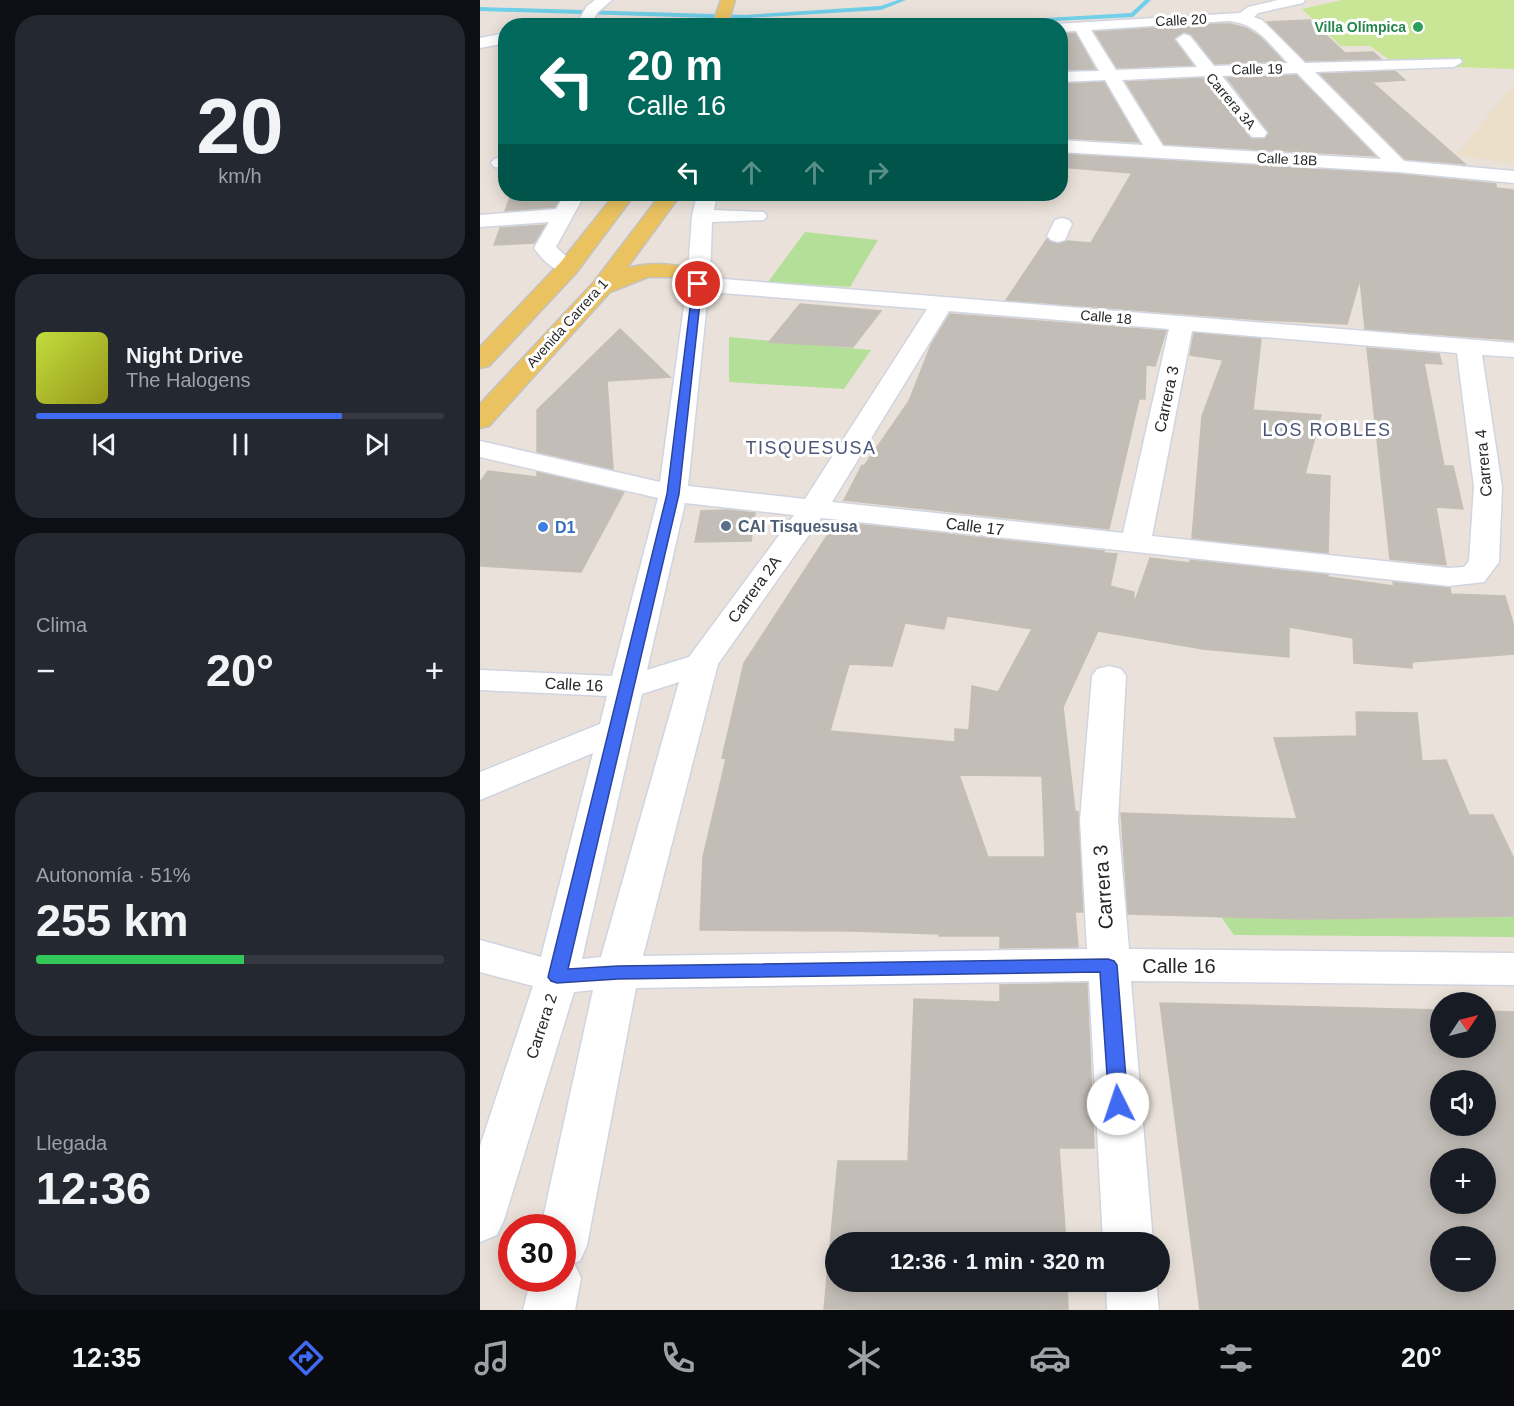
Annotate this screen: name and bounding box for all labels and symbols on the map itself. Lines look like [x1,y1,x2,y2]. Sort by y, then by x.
street label: Calle 20 [1155,11,1207,29]
place label: Villa Olímpica [1314,19,1406,35]
marker: Villa Olímpica [1411,20,1425,34]
street label: Calle 19 [1231,61,1283,77]
street label: Carrera 3A [1203,70,1260,133]
street label: Calle 18B [1256,149,1318,169]
pin [672,258,723,309]
street label: Avenida Carrera 1 [523,275,611,370]
street label: Calle 18 [1080,307,1132,327]
street label: Carrera 3 [1151,364,1182,434]
district label: LOS ROBLES [1262,420,1392,440]
street label: Carrera 4 [1472,428,1495,497]
district label: TISQUESUSA [745,438,877,458]
street label: Calle 17 [945,514,1005,539]
place label: CAI Tisquesusa [738,518,858,535]
place label: D1 [555,519,576,536]
marker: CAI Tisquesusa [719,519,733,533]
marker: D1 [536,520,550,534]
street label: Carrera 2A [725,552,784,626]
street label: Calle 16 [544,674,604,695]
street label: Carrera 3 [1089,844,1117,930]
street label: Calle 16 [1142,955,1216,977]
street label: Carrera 2 [523,991,560,1061]
north arrow [1430,992,1496,1058]
position arrow [1086,1072,1150,1136]
speed limit sign: 30 [498,1214,576,1292]

